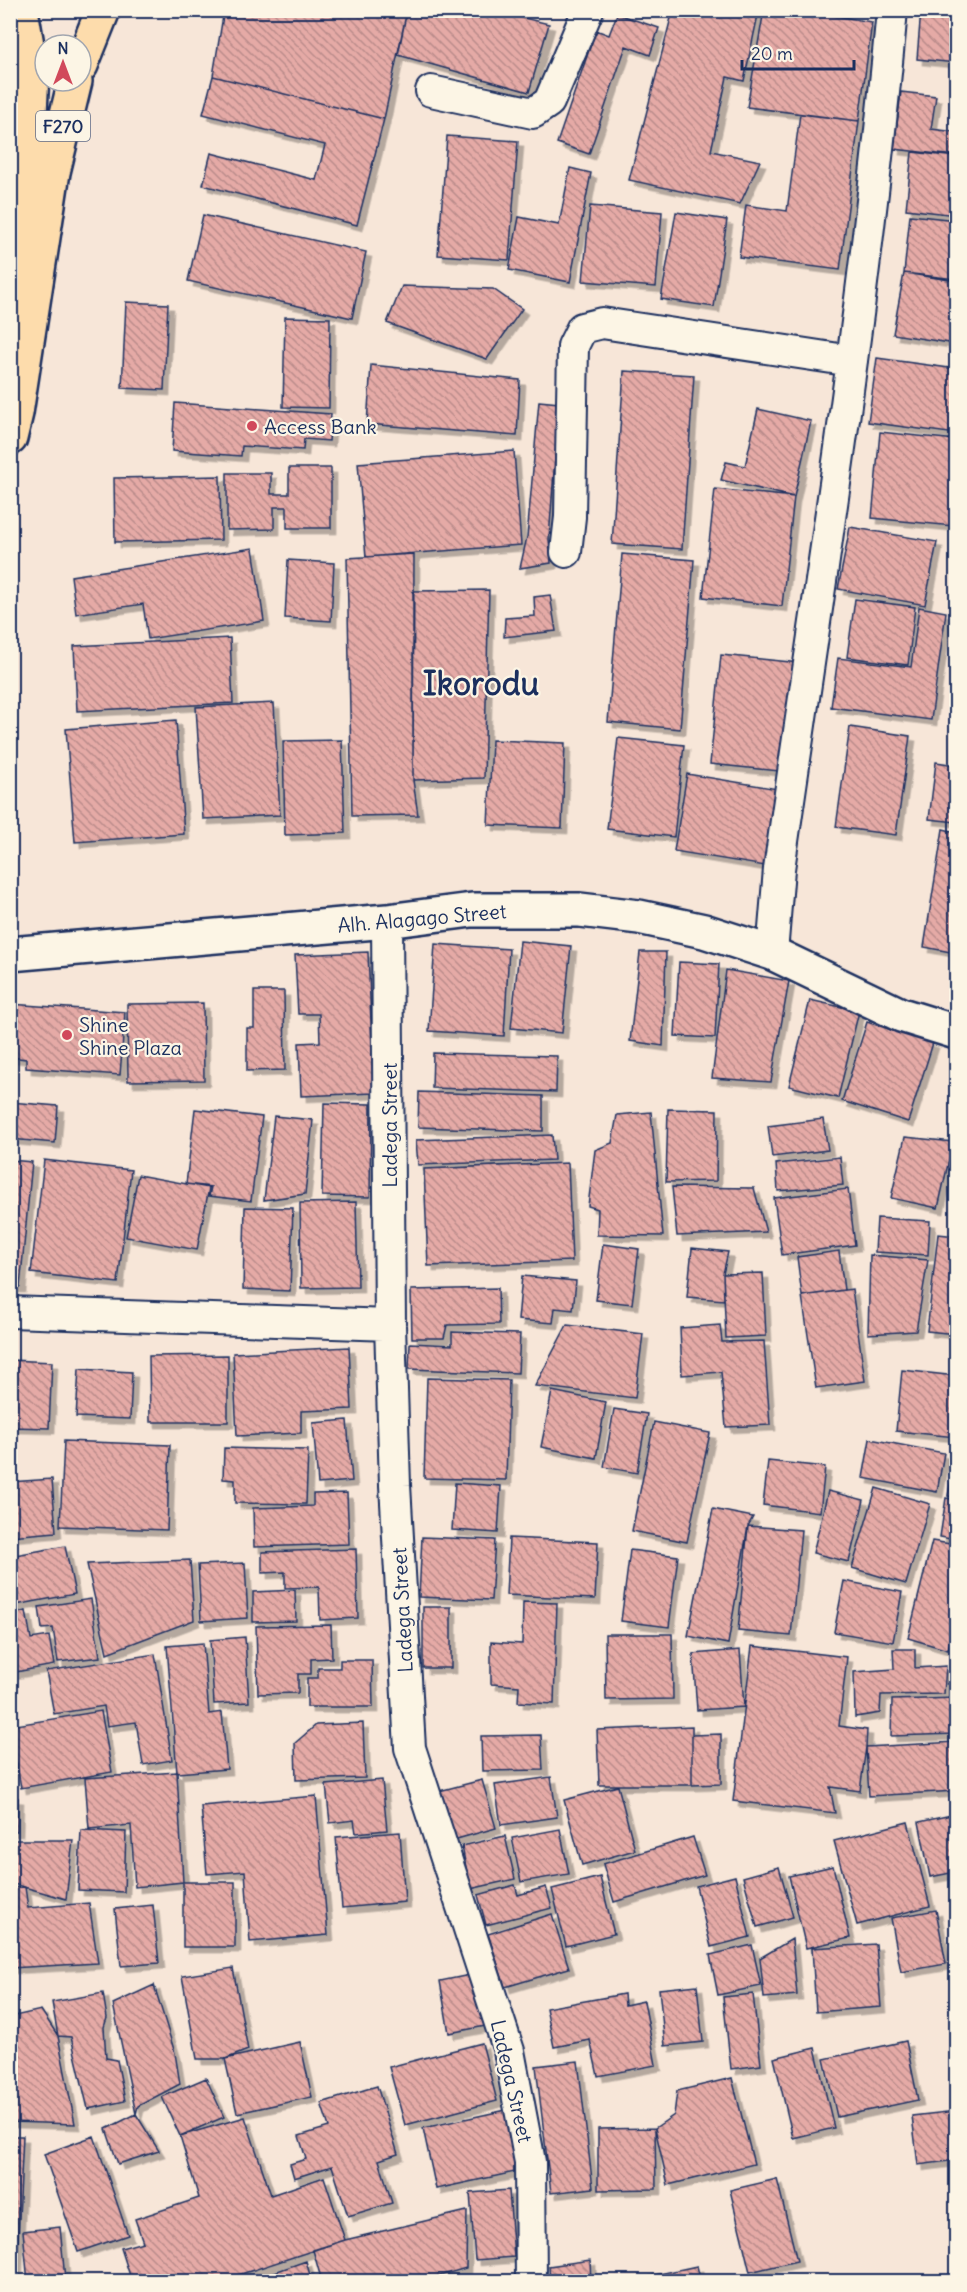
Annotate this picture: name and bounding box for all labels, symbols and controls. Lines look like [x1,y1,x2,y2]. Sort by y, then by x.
north arrow [33,33,93,93]
scale bar [742,33,854,71]
text: N [57,38,69,58]
text: 20 m [751,42,793,65]
road number: F270 [36,111,90,141]
place label: Access Bank [264,414,377,439]
marker: Access Bank [245,419,259,433]
district label: Ikorodu [423,663,539,704]
street label: Alh. Alagago Street [336,898,508,938]
place label: Shine Shine Plaza [79,1012,182,1060]
marker: Shine Shine Plaza [60,1028,74,1042]
street label: Ladega Street [377,1062,402,1188]
street label: Ladega Street [386,1547,418,1673]
street label: Ladega Street [486,2017,538,2145]

